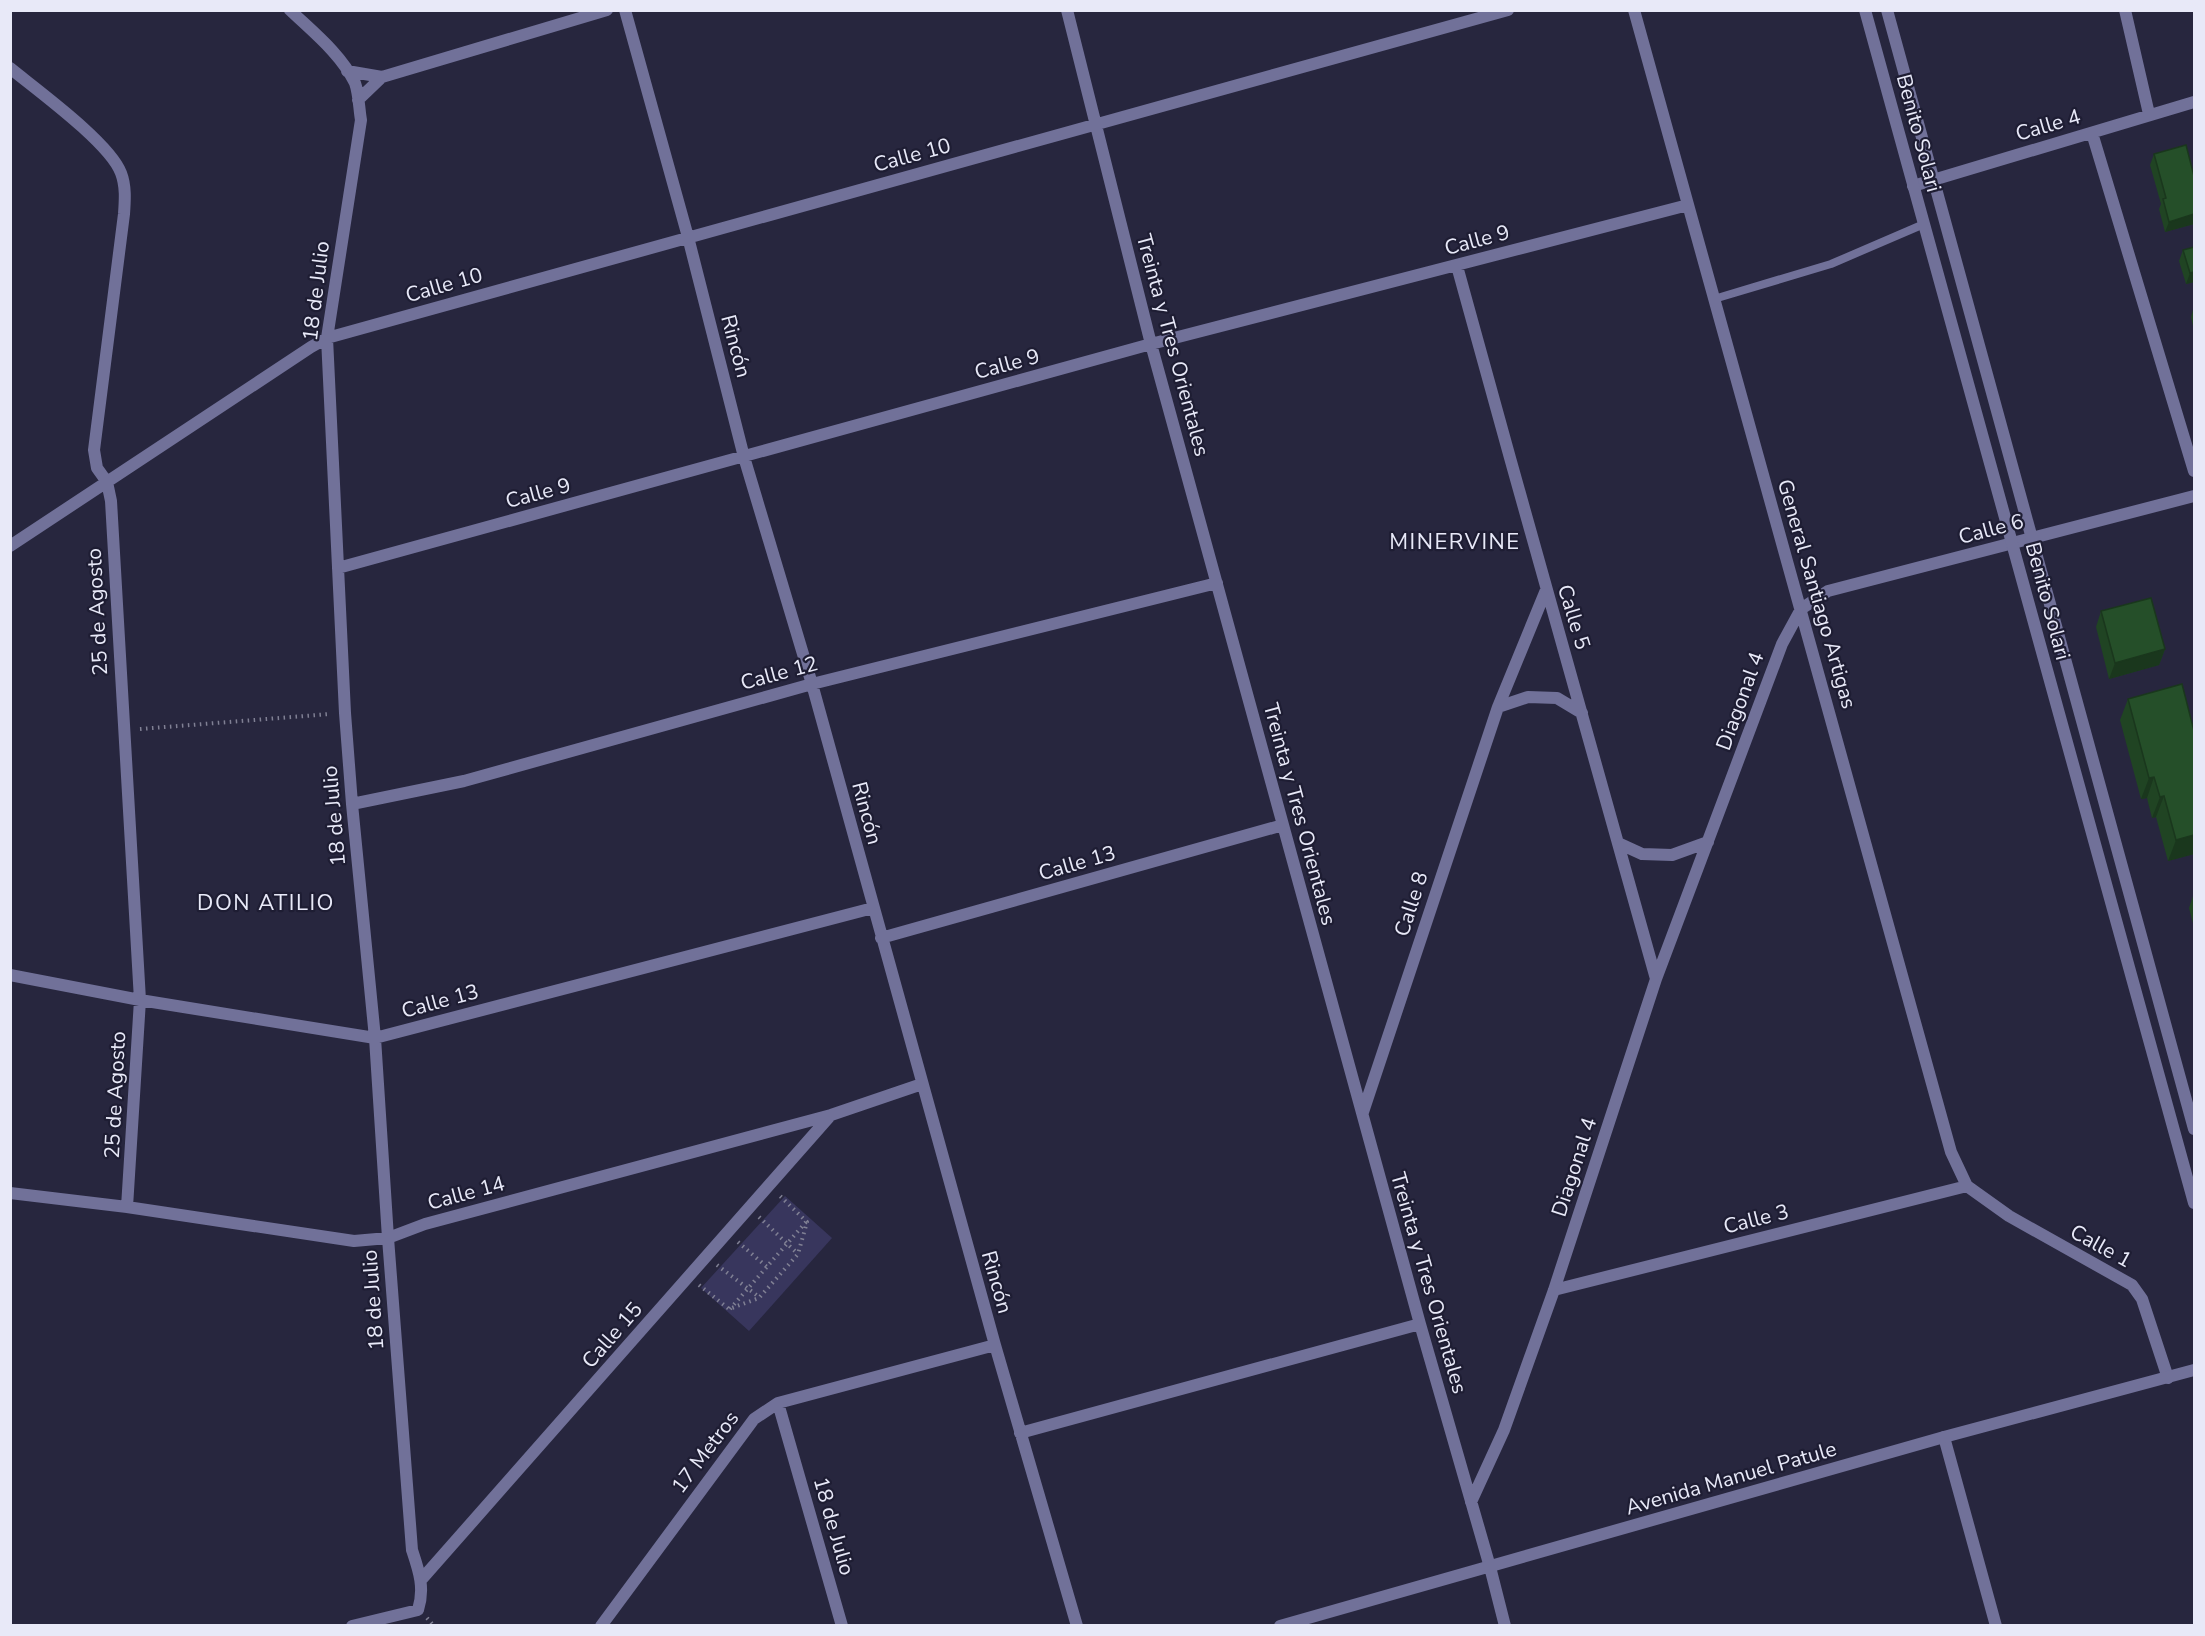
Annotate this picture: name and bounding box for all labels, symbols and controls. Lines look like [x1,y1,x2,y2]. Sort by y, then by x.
street label: Benito Solari [1890,71,1948,195]
street label: Calle 4 [2012,102,2084,148]
street label: Calle 10 [870,131,954,179]
street label: Calle 9 [1441,218,1513,262]
street label: Treinta y Tres Orientales [1130,231,1216,459]
street label: 18 de Julio [296,239,336,343]
street label: Calle 10 [402,261,486,309]
street label: Rincón [714,311,758,381]
street label: Calle 9 [971,342,1043,386]
street label: Calle 9 [502,471,574,515]
street label: General Santiago Artigas [1771,476,1863,712]
street label: Calle 6 [1955,507,2027,551]
district label: MINERVINE [1389,527,1521,557]
street label: Benito Solari [2019,539,2077,663]
street label: 25 de Agosto [80,548,114,676]
street label: Calle 5 [1551,581,1597,653]
street label: Diagonal 4 [1709,648,1771,754]
street label: Calle 12 [737,649,821,697]
street label: Treinta y Tres Orientales [1257,700,1343,928]
street label: 18 de Julio [316,765,352,867]
street label: Rincón [845,778,889,848]
street label: Calle 13 [1035,839,1119,887]
street label: Calle 8 [1387,868,1435,940]
district label: DON ATILIO [197,888,335,918]
street label: Calle 13 [398,977,482,1025]
street label: 25 de Agosto [98,1031,132,1159]
street label: Diagonal 4 [1545,1114,1603,1220]
street label: Calle 14 [424,1169,508,1217]
street label: Treinta y Tres Orientales [1384,1169,1474,1397]
street label: Calle 3 [1720,1197,1792,1241]
street label: Calle 1 [2065,1218,2137,1274]
street label: Rincón [975,1247,1019,1317]
street label: 18 de Julio [356,1249,390,1351]
street label: Calle 15 [576,1296,648,1374]
street label: 17 Metros [665,1405,745,1499]
street label: Avenida Manuel Patule [1622,1434,1840,1522]
street label: 18 de Julio [807,1474,861,1578]

